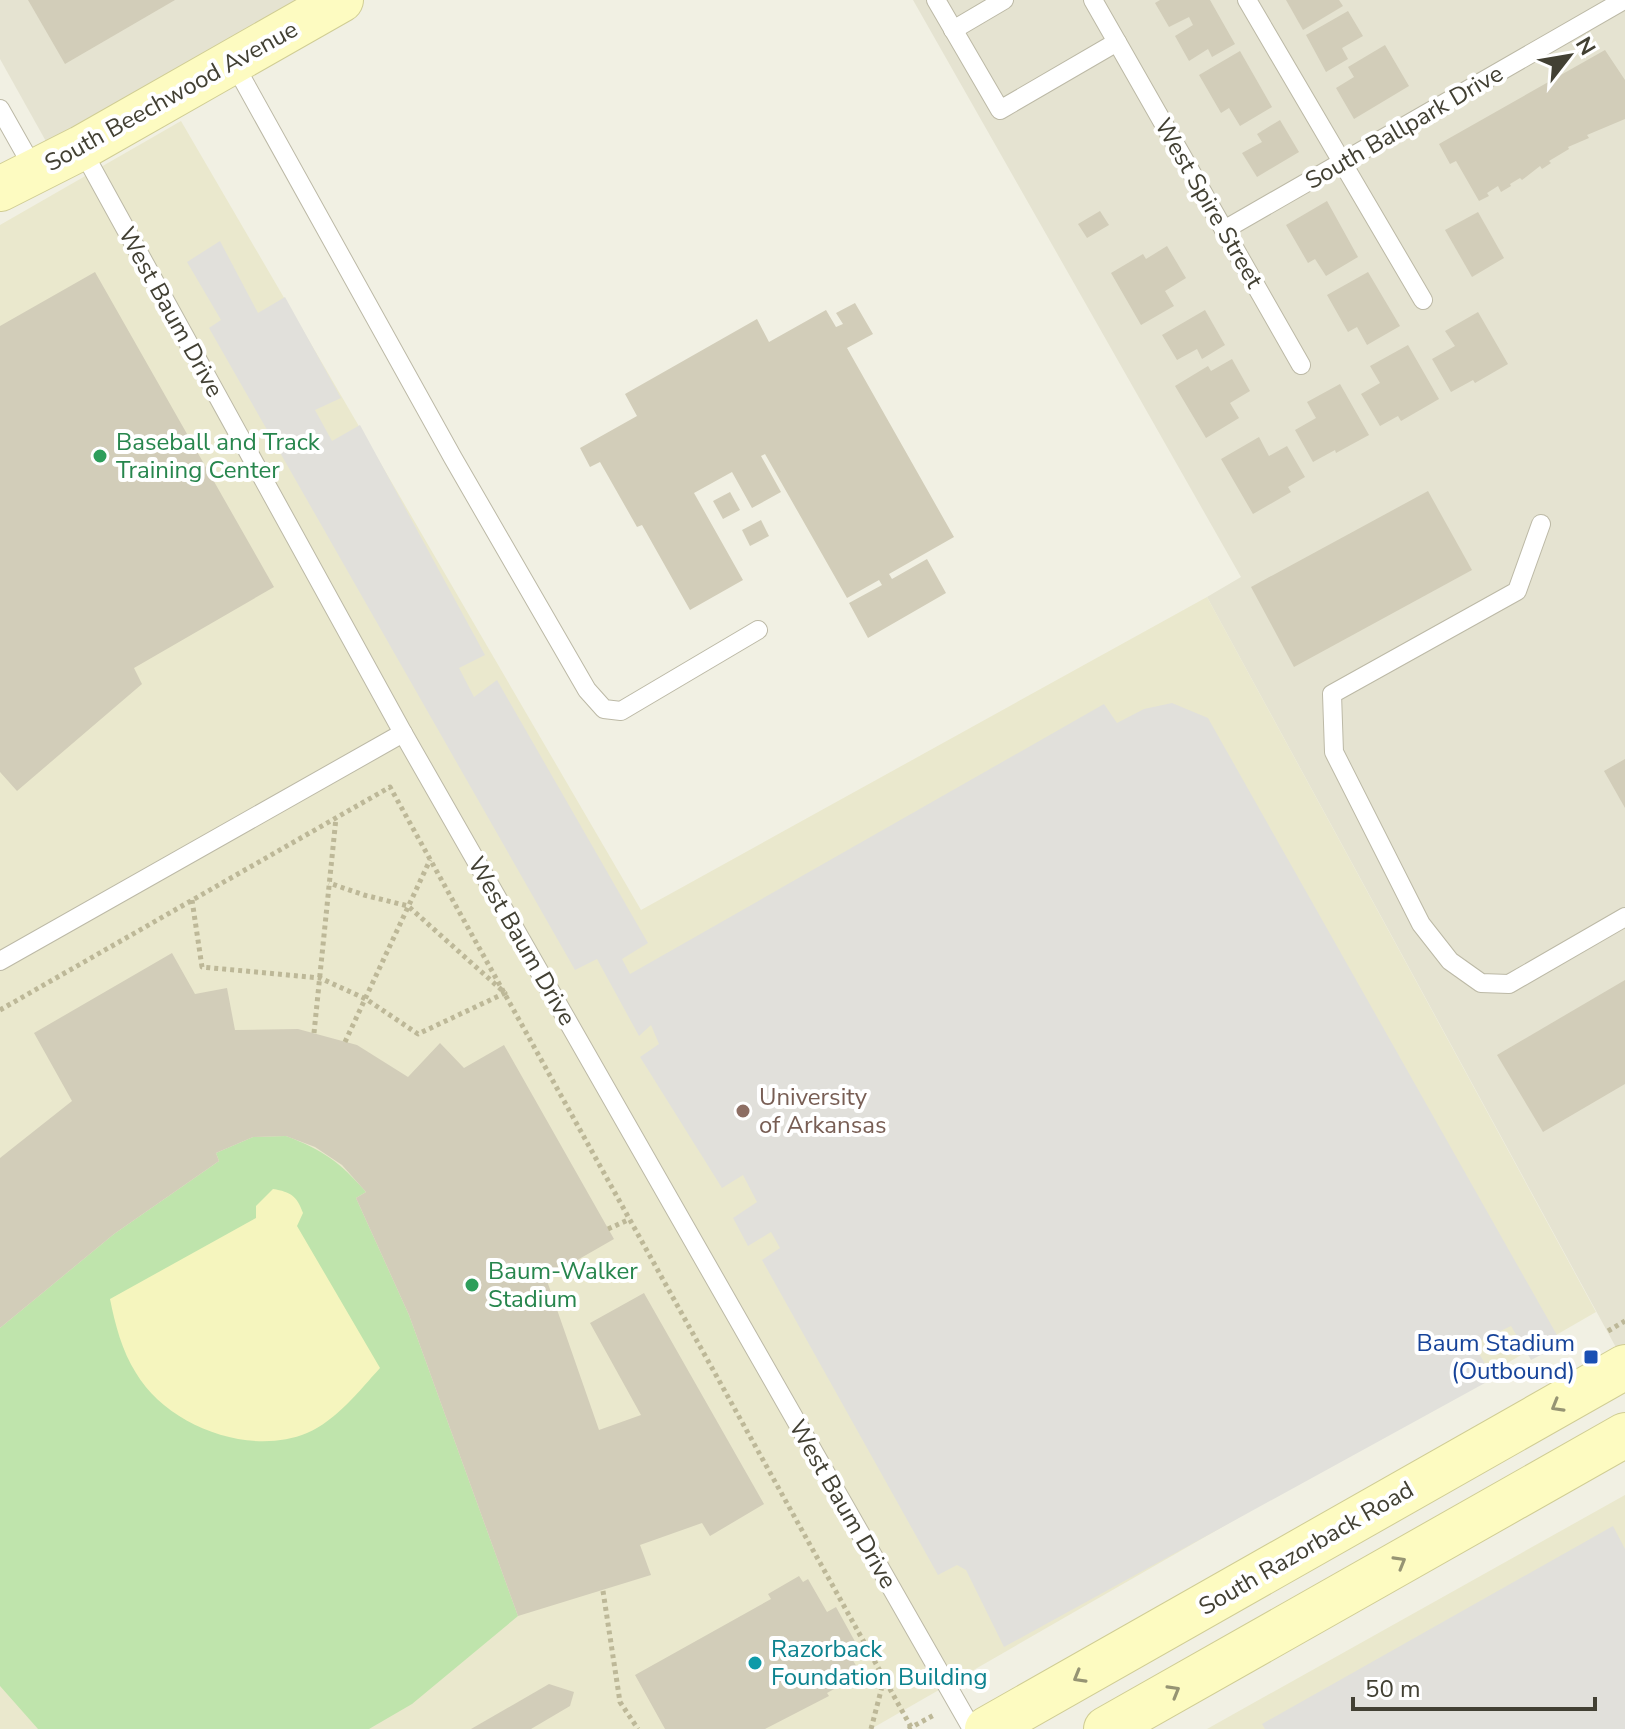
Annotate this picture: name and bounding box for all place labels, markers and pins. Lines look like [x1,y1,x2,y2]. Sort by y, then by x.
place label: Baseball and Track Training Center [116,426,321,486]
marker: Baseball and Track Training Center [91,447,109,465]
place label: University of Arkansas [759,1081,887,1141]
marker: University of Arkansas [734,1102,752,1120]
place label: Baum-Walker Stadium [488,1255,638,1315]
marker: Baum-Walker Stadium [463,1276,481,1294]
place label: Baum Stadium (Outbound) [1416,1327,1575,1387]
marker: Baum Stadium (Outbound) [1582,1348,1600,1366]
place label: Razorback Foundation Building [771,1633,987,1693]
marker: Razorback Foundation Building [746,1654,764,1672]

